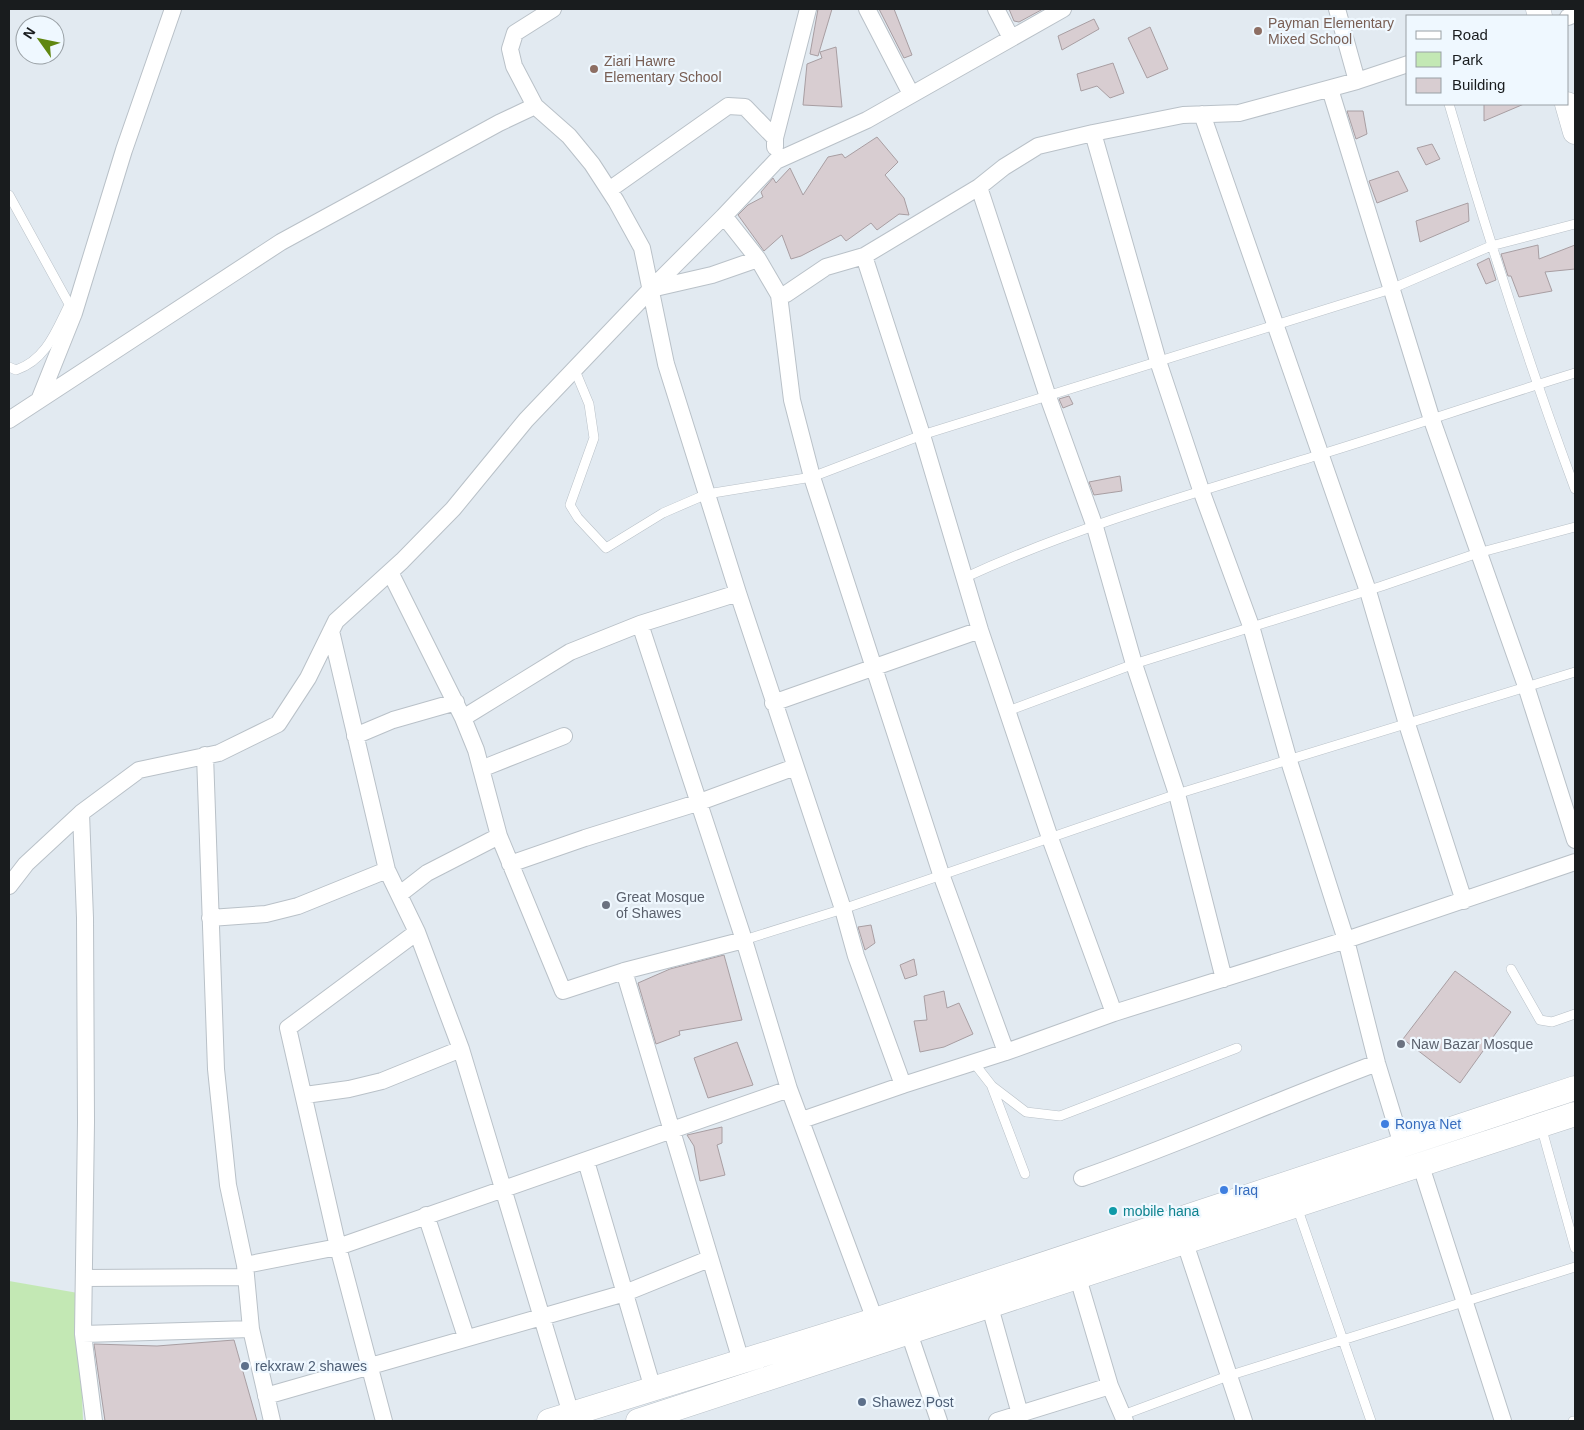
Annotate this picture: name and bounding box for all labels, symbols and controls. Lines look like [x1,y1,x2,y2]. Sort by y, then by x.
north arrow [15,15,65,65]
place label: Payman Elementary Mixed School [1268,15,1394,47]
legend [1406,15,1569,105]
text: N [20,24,39,42]
marker: Payman Elementary Mixed School [1252,25,1264,37]
text: Road [1452,26,1488,43]
text: Park [1452,51,1483,68]
place label: Ziari Hawre Elementary School [604,53,722,85]
marker: Ziari Hawre Elementary School [588,63,600,75]
text: Building [1452,76,1505,93]
place label: Great Mosque of Shawes [616,889,705,921]
marker: Great Mosque of Shawes [600,899,612,911]
place label: Naw Bazar Mosque [1411,1036,1533,1052]
marker: Naw Bazar Mosque [1395,1038,1407,1050]
place label: Ronya Net [1395,1116,1461,1132]
marker: Ronya Net [1379,1118,1391,1130]
place label: Iraq [1234,1182,1258,1198]
marker: Iraq [1218,1184,1230,1196]
place label: mobile hana [1123,1203,1199,1219]
marker: mobile hana [1107,1205,1119,1217]
place label: rekxraw 2 shawes [255,1358,367,1374]
marker: rekxraw 2 shawes [239,1360,251,1372]
place label: Shawez Post [872,1394,954,1410]
marker: Shawez Post [856,1396,868,1408]

